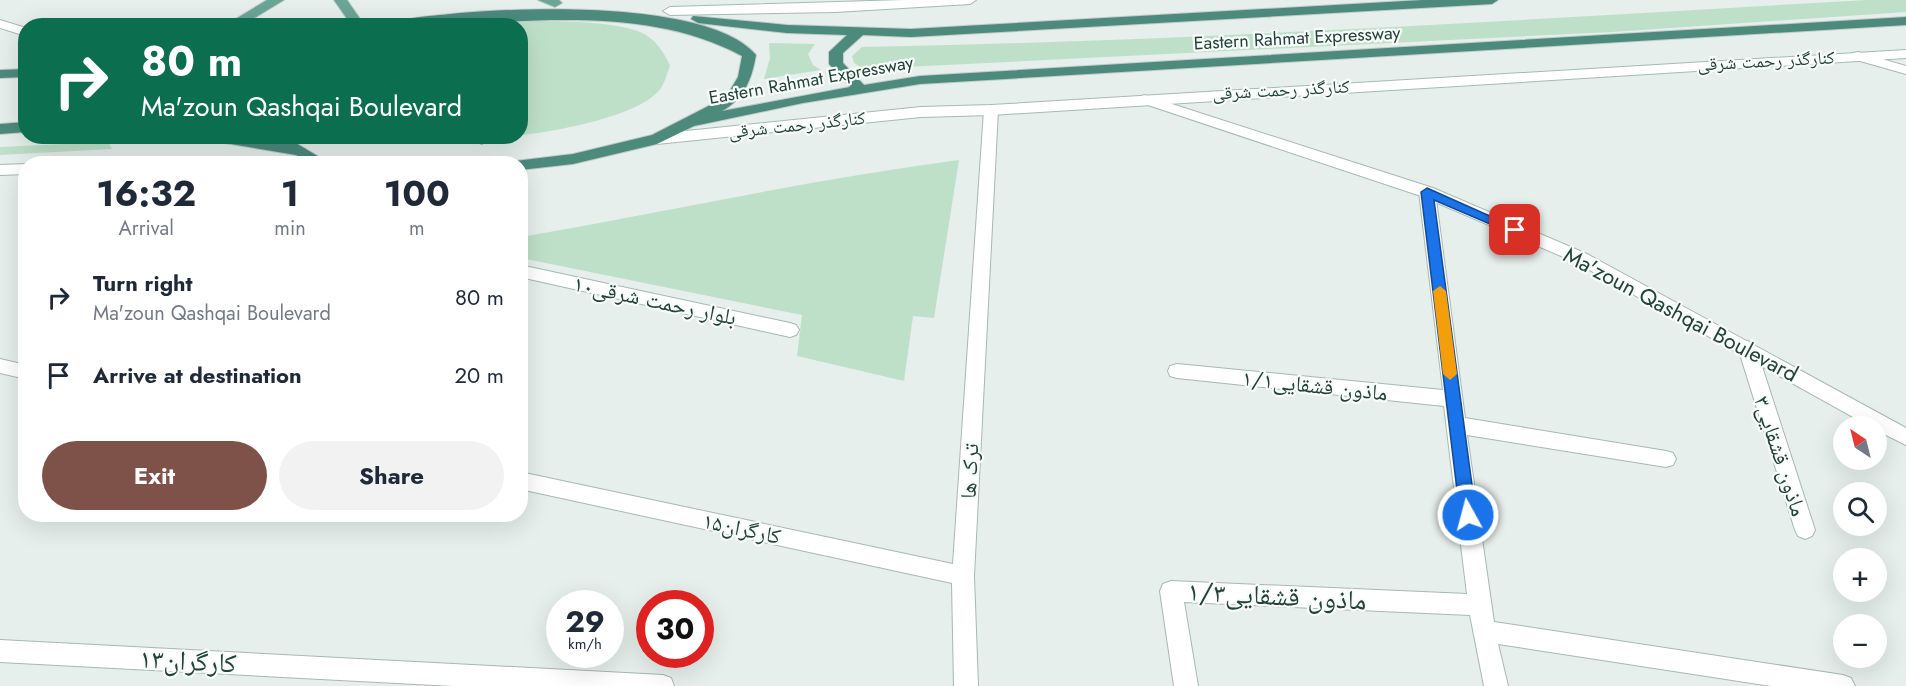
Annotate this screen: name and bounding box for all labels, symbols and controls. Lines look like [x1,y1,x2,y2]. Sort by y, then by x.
street label: Eastern Rahmat Expressway [1193,20,1401,56]
text: 80 m [141,31,242,92]
icon: right [42,42,120,120]
street label: کنارگذر رحمت شرقی [1697,44,1836,78]
street label: Eastern Rahmat Expressway [707,49,915,111]
street label: کنارگذر رحمت شرقی [1212,73,1351,107]
text: Ma'zoun Qashqai Boulevard [141,87,462,126]
street label: کنارگذر رحمت شرقی [727,105,867,145]
text: 16:32 [96,167,196,219]
text: 1 [281,167,299,219]
text: 100 [384,167,450,219]
pin [1489,204,1540,255]
icon: arrive [1498,213,1531,246]
text: Arrival [119,214,174,243]
text: min [274,214,306,243]
text: m [409,214,425,243]
street label: Ma'zoun Qashqai Boulevard [1558,238,1804,390]
text: Turn right [93,267,193,299]
street label: ۱۰بلوار رحمت شرقی [571,267,739,333]
icon: right [42,281,75,314]
text: 80 m [455,281,504,313]
text: Ma'zoun Qashqai Boulevard [93,299,331,328]
icon: arrive [42,359,75,392]
text: Arrive at destination [93,359,302,391]
text: 20 m [455,359,504,391]
street label: ماذون قشقایی۱/۱ [1241,361,1389,409]
street label: ماذون قشقایی۳ [1746,392,1816,520]
north arrow [1833,416,1887,470]
map controls [1833,416,1887,668]
button: Exit [42,441,267,510]
button: Share [279,441,504,510]
street label: ترک ها [952,442,986,500]
button: search [1833,482,1887,536]
position arrow [1436,483,1500,547]
street label: ۱۵کارگران [700,504,784,552]
button: + [1833,548,1887,602]
street label: ماذون قشقایی۱/۳ [1186,571,1368,620]
speed limit sign: 30 [636,590,714,668]
text: 29 [565,600,605,643]
button: − [1833,614,1887,668]
text: km/h [568,633,602,655]
street label: کارگران۱۳ [139,638,238,683]

